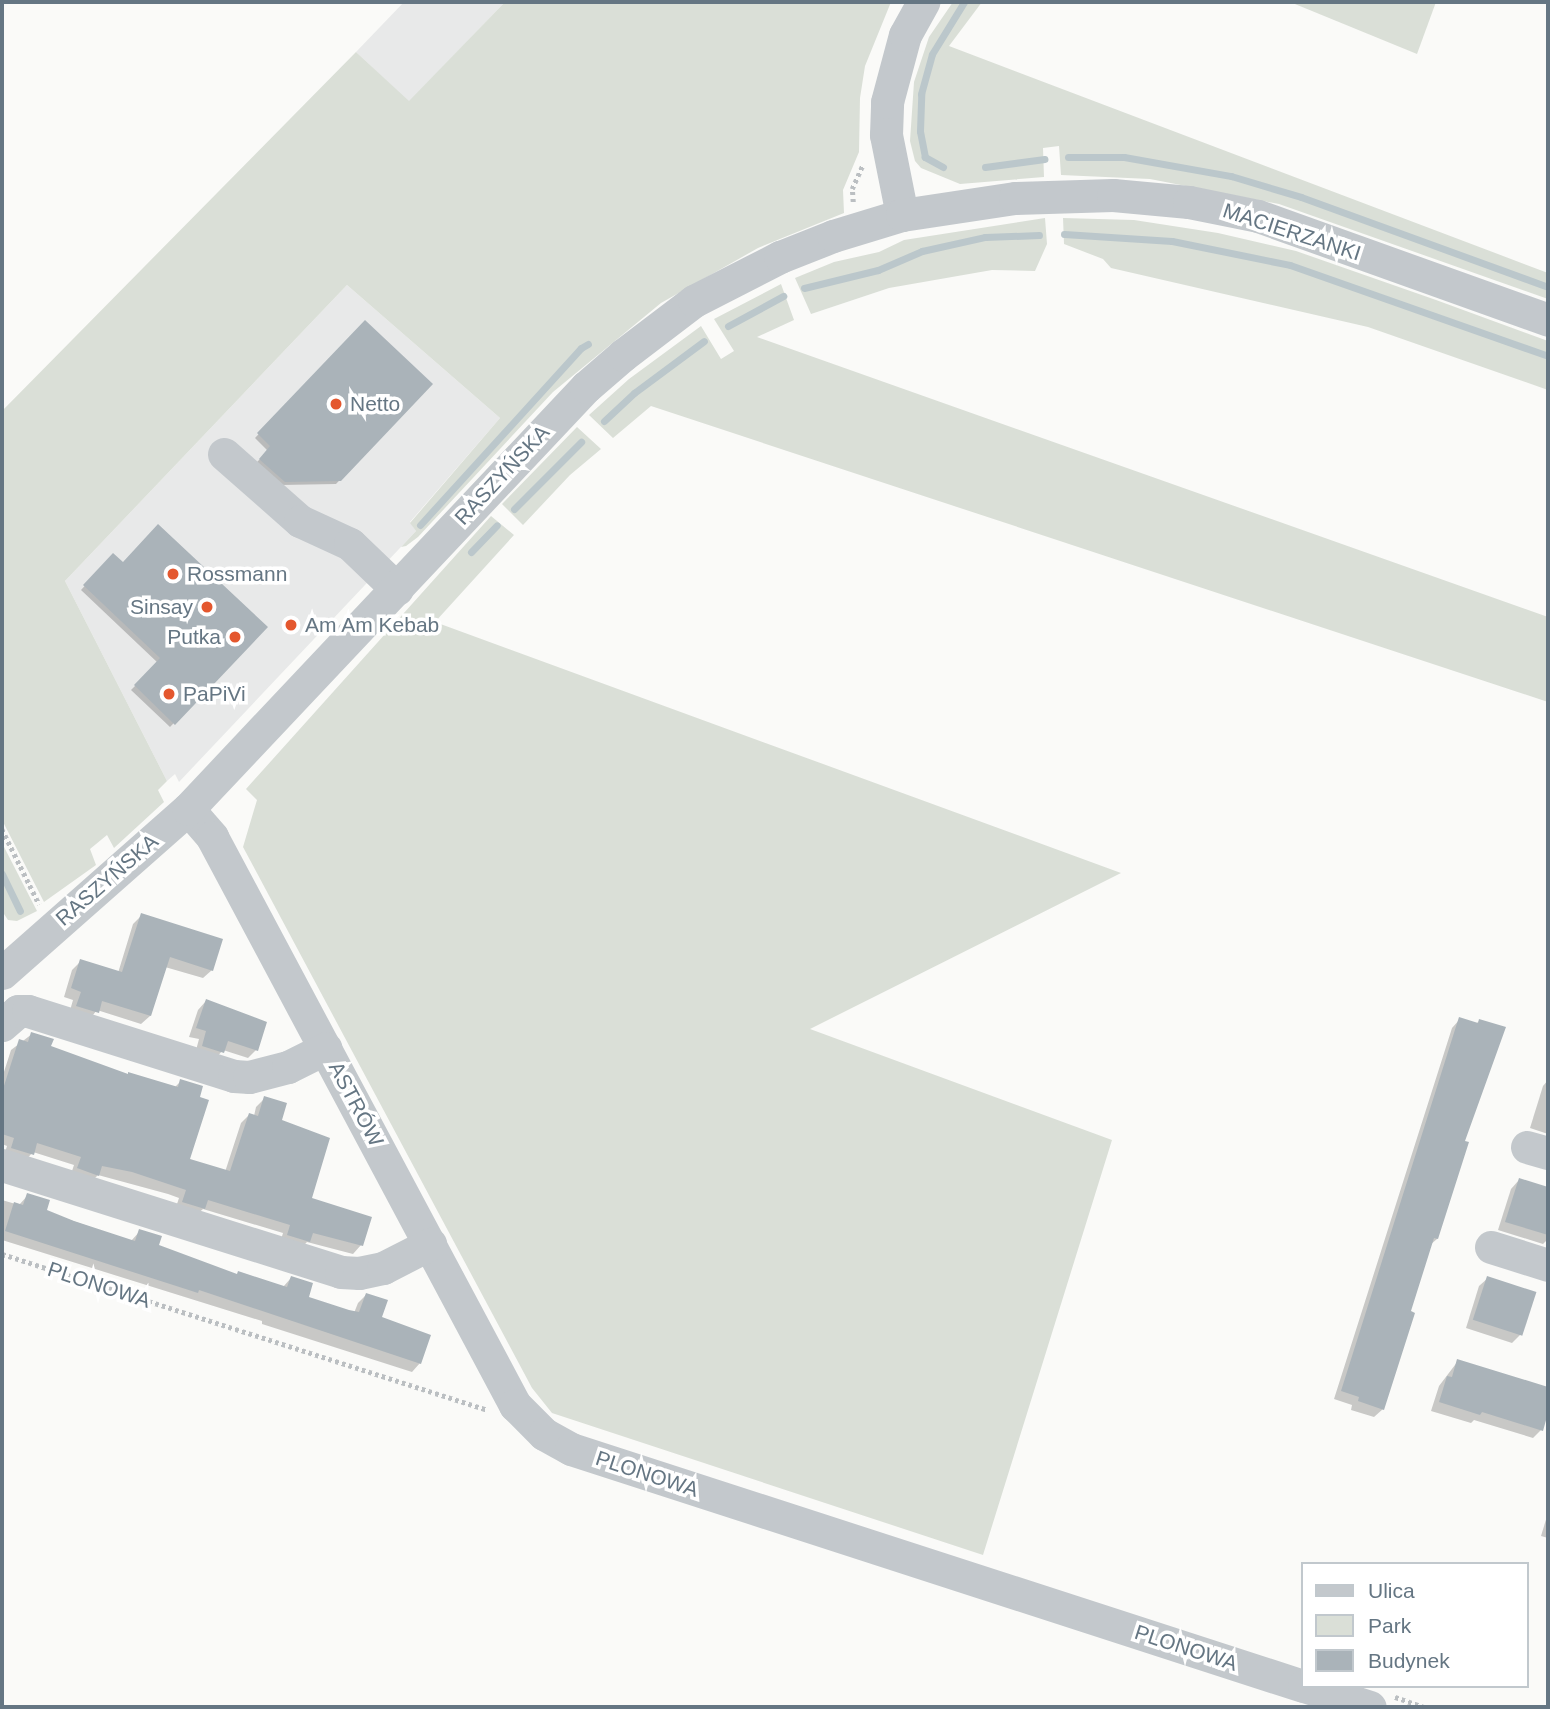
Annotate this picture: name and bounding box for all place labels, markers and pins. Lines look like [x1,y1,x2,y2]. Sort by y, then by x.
place label: Netto [350,391,400,417]
marker: Netto [328,396,344,412]
place label: Rossmann [187,561,287,587]
marker: Rossmann [165,566,181,582]
place label: Sinsay [130,594,193,620]
marker: Sinsay [199,599,215,615]
place label: Am Am Kebab [305,612,440,638]
marker: Am Am Kebab [283,617,299,633]
place label: Putka [167,624,221,650]
marker: Putka [227,629,243,645]
place label: PaPiVi [183,681,246,707]
marker: PaPiVi [161,686,177,702]

